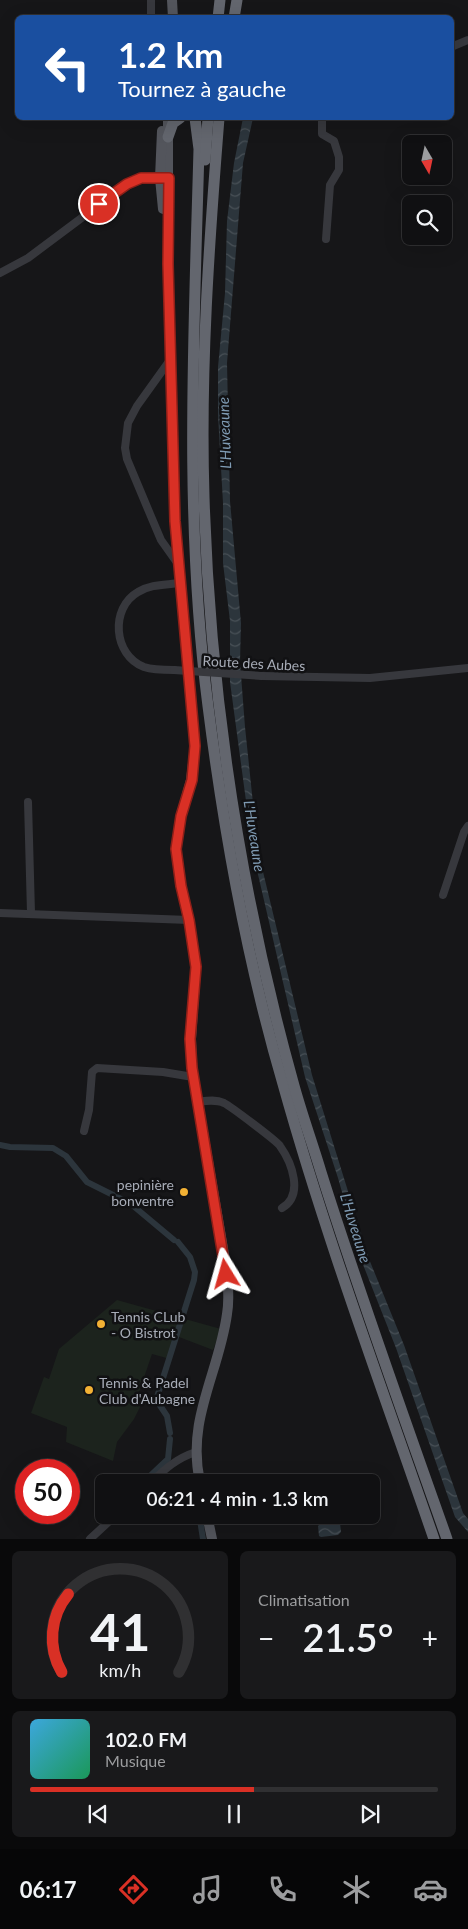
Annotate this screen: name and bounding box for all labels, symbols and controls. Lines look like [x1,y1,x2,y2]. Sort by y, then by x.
text: 1.2 km [118,33,223,75]
icon: left [35,35,100,100]
text: Tournez à gauche [118,75,286,102]
north arrow [402,135,452,185]
map controls [402,135,452,245]
pin [78,183,120,225]
icon: arrive [85,190,113,218]
button: search [402,195,452,245]
water label: L'Huveaune [214,397,234,469]
street label: Route des Aubes [202,652,306,674]
water label: L'Huveaune [240,799,270,873]
place label: pepinière bonventre [111,1176,174,1209]
marker: pepinière bonventre [178,1186,190,1198]
water label: L'Huveaune [337,1191,375,1265]
position arrow [199,1247,251,1299]
place label: Tennis CLub - O Bistrot [111,1308,186,1341]
marker: Tennis CLub - O Bistrot [95,1318,107,1330]
place label: Tennis & Padel Club d'Aubagne [99,1374,195,1407]
marker: Tennis & Padel Club d'Aubagne [83,1384,95,1396]
speed limit sign: 50 [15,1459,80,1524]
text: 06:21 · 4 min · 1.3 km [147,1487,328,1510]
text: Climatisation [258,1590,350,1609]
text: 41 [90,1600,150,1662]
text: 21.5° [303,1614,393,1660]
text: − [258,1621,274,1655]
text: + [422,1621,438,1655]
text: km/h [99,1659,141,1681]
text: 102.0 FM [105,1728,187,1751]
text: Musique [105,1751,166,1770]
icon: previous [84,1800,112,1828]
icon: pause [220,1800,248,1828]
icon: next [356,1800,384,1828]
icon: directions [116,1872,151,1907]
icon: music [190,1872,225,1907]
icon: phone [265,1872,300,1907]
icon: climate [339,1872,374,1907]
icon: car [413,1872,448,1907]
text: 06:17 [20,1876,76,1903]

